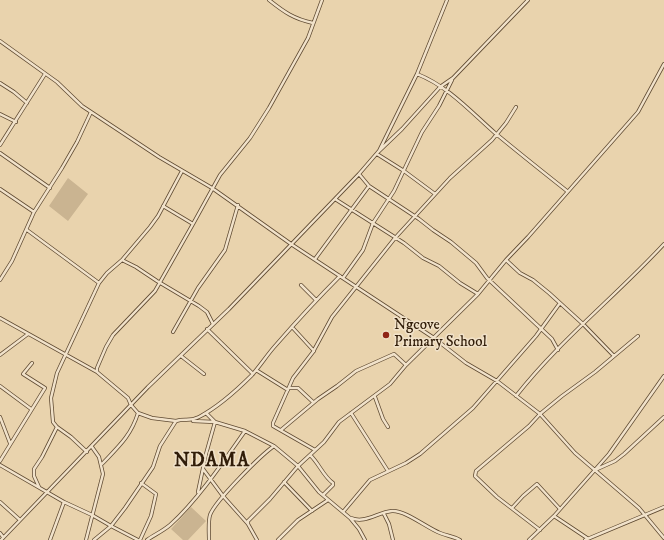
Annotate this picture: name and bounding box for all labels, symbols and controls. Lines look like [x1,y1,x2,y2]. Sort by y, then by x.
place label: Ngcove Primary School [394,317,487,352]
marker: Ngcove Primary School [381,330,391,340]
district label: NDAMA [174,451,250,473]

